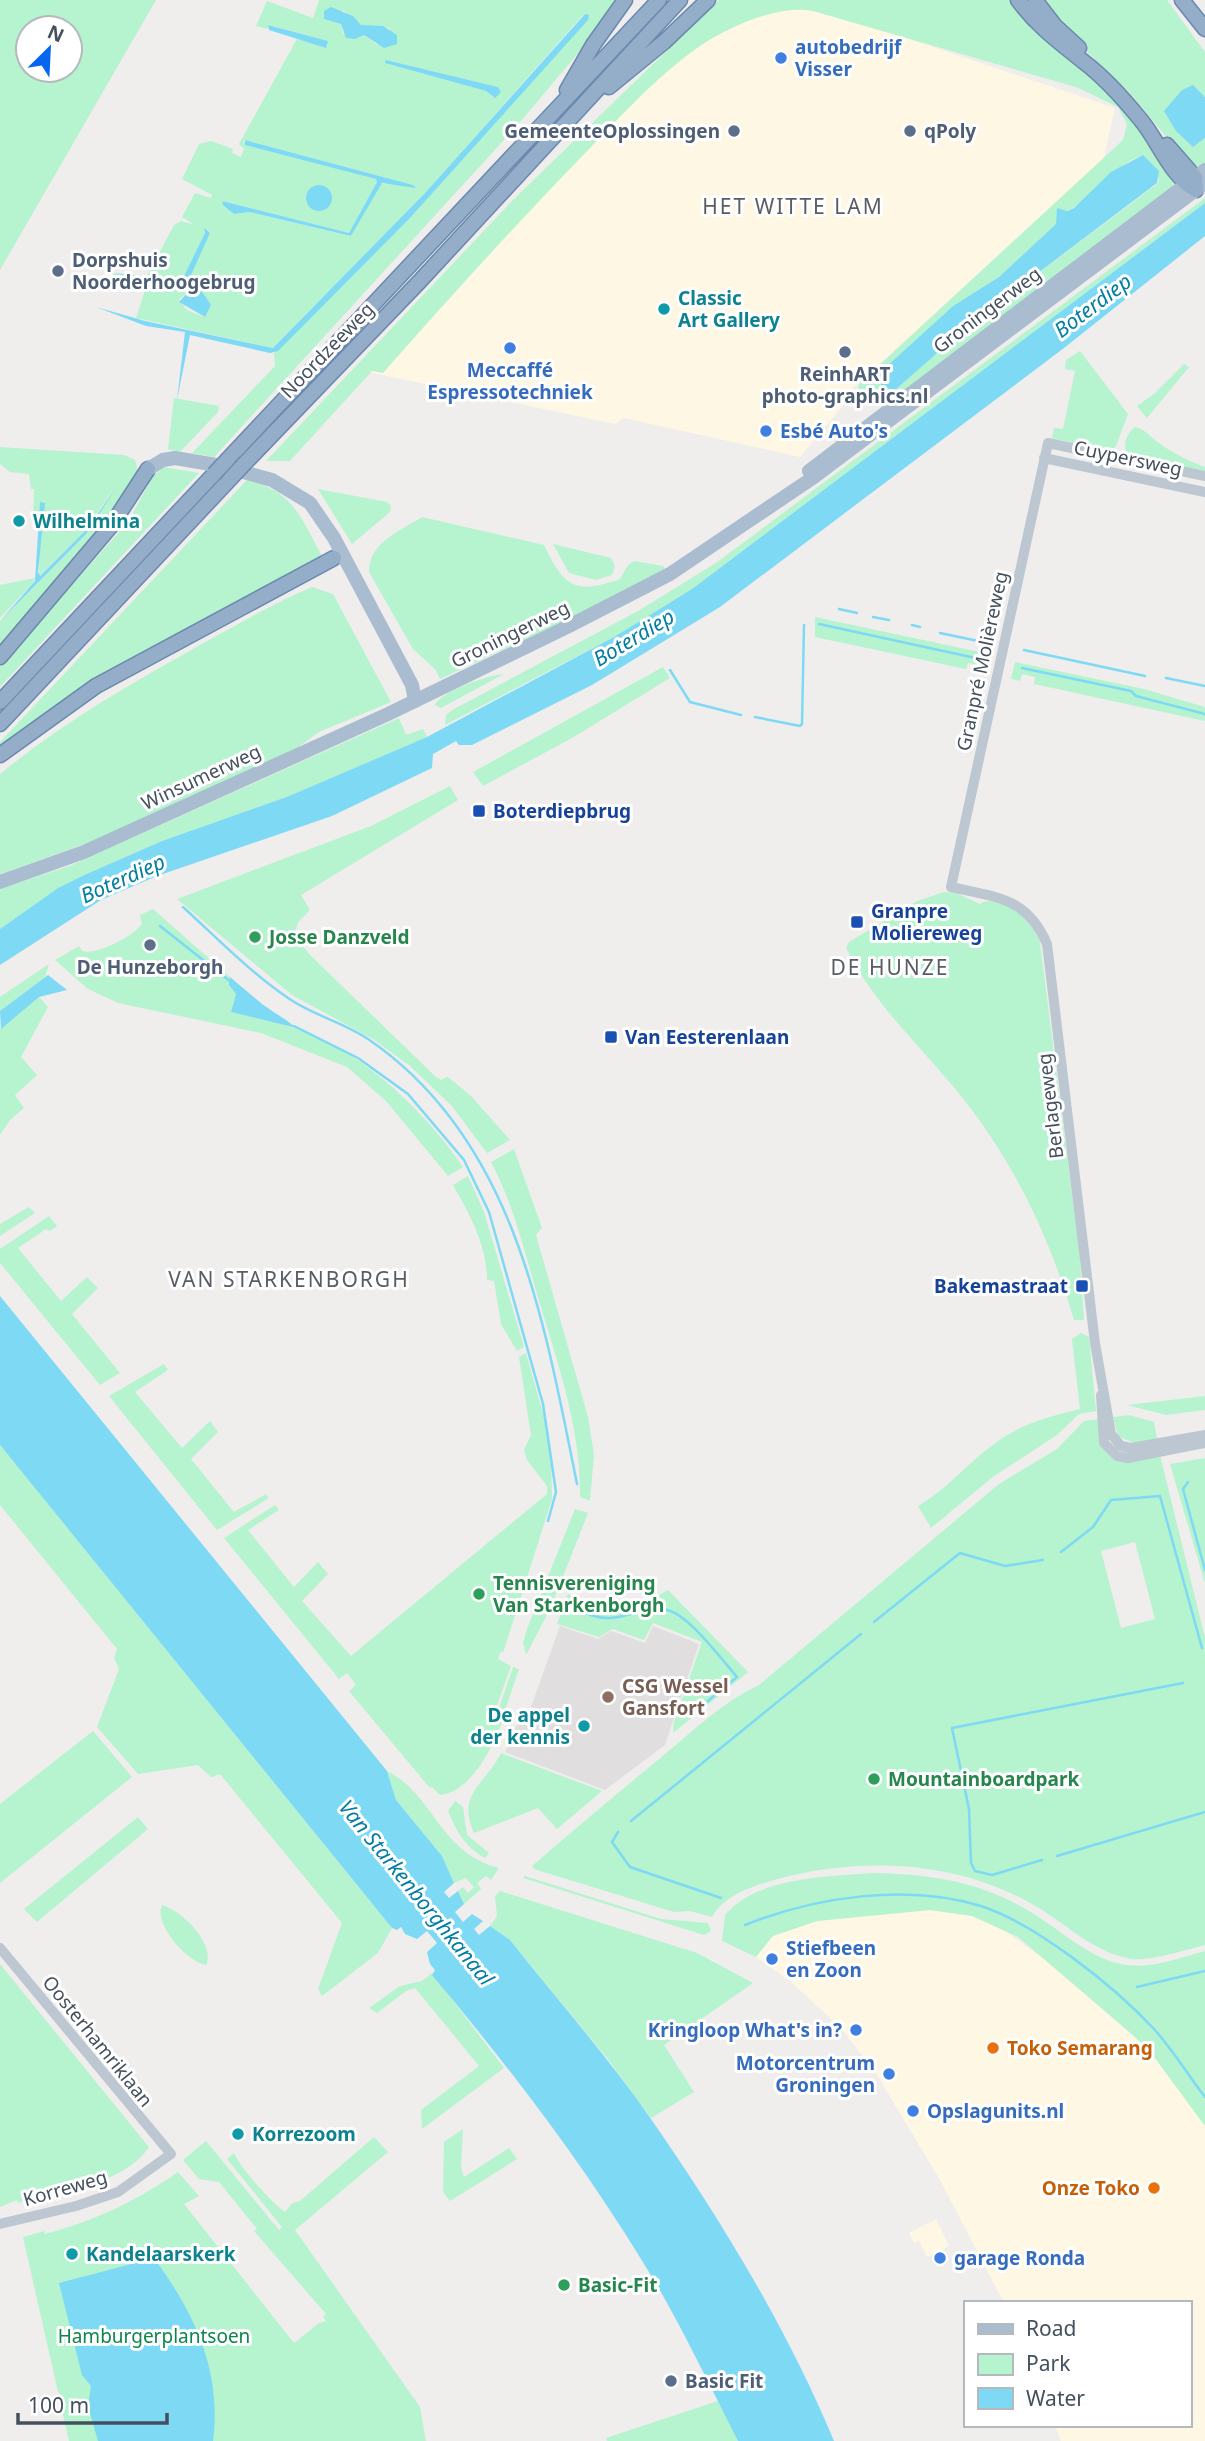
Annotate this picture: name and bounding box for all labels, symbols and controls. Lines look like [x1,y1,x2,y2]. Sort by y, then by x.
north arrow [14,14,84,84]
text: N [44,18,68,48]
place label: autobedrijf Visser [795,34,903,82]
marker: autobedrijf Visser [773,50,789,66]
place label: GemeenteOplossingen [504,118,720,144]
place label: qPoly [924,118,976,144]
marker: GemeenteOplossingen [726,123,742,139]
marker: qPoly [902,123,918,139]
district label: HET WITTE LAM [702,192,884,220]
place label: Dorpshuis Noorderhoogebrug [72,247,255,295]
street label: Groningerweg [928,261,1046,359]
marker: Dorpshuis Noorderhoogebrug [50,263,66,279]
water label: Boterdiep [1048,267,1137,343]
place label: Classic Art Gallery [678,285,780,333]
street label: Noordzeeweg [275,296,379,404]
marker: Classic Art Gallery [656,301,672,317]
marker: Meccaffé Espressotechniek [502,340,518,356]
marker: ReinhART photo-graphics.nl [837,344,853,360]
place label: Meccaffé Espressotechniek [427,357,593,405]
place label: ReinhART photo-graphics.nl [762,361,928,409]
place label: Esbé Auto's [780,418,888,444]
marker: Esbé Auto's [758,423,774,439]
street label: Cuypersweg [1071,434,1185,482]
place label: Wilhelmina [33,508,140,534]
marker: Wilhelmina [11,513,27,529]
street label: Granpré Molièreweg [950,569,1014,753]
street label: Groningerweg [446,594,574,674]
water label: Boterdiep [588,602,679,672]
street label: Winsumerweg [137,738,265,816]
place label: Boterdiepbrug [493,798,631,824]
marker: Boterdiepbrug [471,803,487,819]
water label: Boterdiep [76,847,169,909]
place label: Granpre Moliereweg [871,898,982,946]
marker: Granpre Moliereweg [849,914,865,930]
place label: Josse Danzveld [267,924,409,950]
marker: Josse Danzveld [247,929,263,945]
marker: De Hunzeborgh [142,937,158,953]
district label: DE HUNZE [830,953,950,981]
place label: De Hunzeborgh [77,954,223,980]
place label: Van Eesterenlaan [625,1024,789,1050]
marker: Van Eesterenlaan [603,1029,619,1045]
street label: Berlageweg [1031,1052,1069,1160]
district label: VAN STARKENBORGH [168,1265,410,1293]
place label: Bakemastraat [934,1273,1068,1299]
marker: Bakemastraat [1074,1278,1090,1294]
place label: Tennisvereniging Van Starkenborgh [493,1570,664,1618]
marker: Tennisvereniging Van Starkenborgh [471,1586,487,1602]
place label: CSG Wessel Gansfort [622,1673,729,1721]
marker: CSG Wessel Gansfort [600,1689,616,1705]
place label: De appel der kennis [470,1702,570,1750]
marker: De appel der kennis [576,1718,592,1734]
place label: Mountainboardpark [888,1766,1079,1792]
marker: Mountainboardpark [866,1771,882,1787]
water label: Van Starkenborghkanaal [333,1794,501,1992]
place label: Stiefbeen en Zoon [786,1935,876,1983]
marker: Stiefbeen en Zoon [764,1951,780,1967]
street label: Oosterhamriklaan [37,1970,159,2112]
place label: Kringloop What's in? [648,2017,842,2043]
marker: Kringloop What's in? [848,2022,864,2038]
place label: Toko Semarang [1007,2035,1153,2061]
marker: Toko Semarang [985,2040,1001,2056]
place label: Motorcentrum Groningen [736,2050,875,2098]
marker: Motorcentrum Groningen [881,2066,897,2082]
place label: Opslagunits.nl [927,2098,1064,2124]
marker: Opslagunits.nl [905,2103,921,2119]
place label: Korrezoom [252,2121,356,2147]
marker: Korrezoom [230,2126,246,2142]
street label: Korreweg [20,2164,110,2212]
place label: Onze Toko [1042,2175,1140,2201]
marker: Onze Toko [1146,2180,1162,2196]
place label: Kandelaarskerk [86,2241,236,2267]
place label: garage Ronda [954,2245,1085,2271]
marker: Kandelaarskerk [64,2246,80,2262]
marker: garage Ronda [932,2250,948,2266]
place label: Basic-Fit [578,2272,657,2298]
marker: Basic-Fit [556,2277,572,2293]
legend [964,2301,1191,2427]
text: Road [1026,2314,1076,2342]
park label: Hamburgerplantsoen [58,2323,250,2349]
text: Park [1026,2349,1071,2377]
place label: Basic Fit [685,2368,763,2394]
marker: Basic Fit [663,2373,679,2389]
scale bar [18,2382,166,2426]
text: Water [1026,2384,1085,2412]
text: 100 m [28,2391,89,2419]

